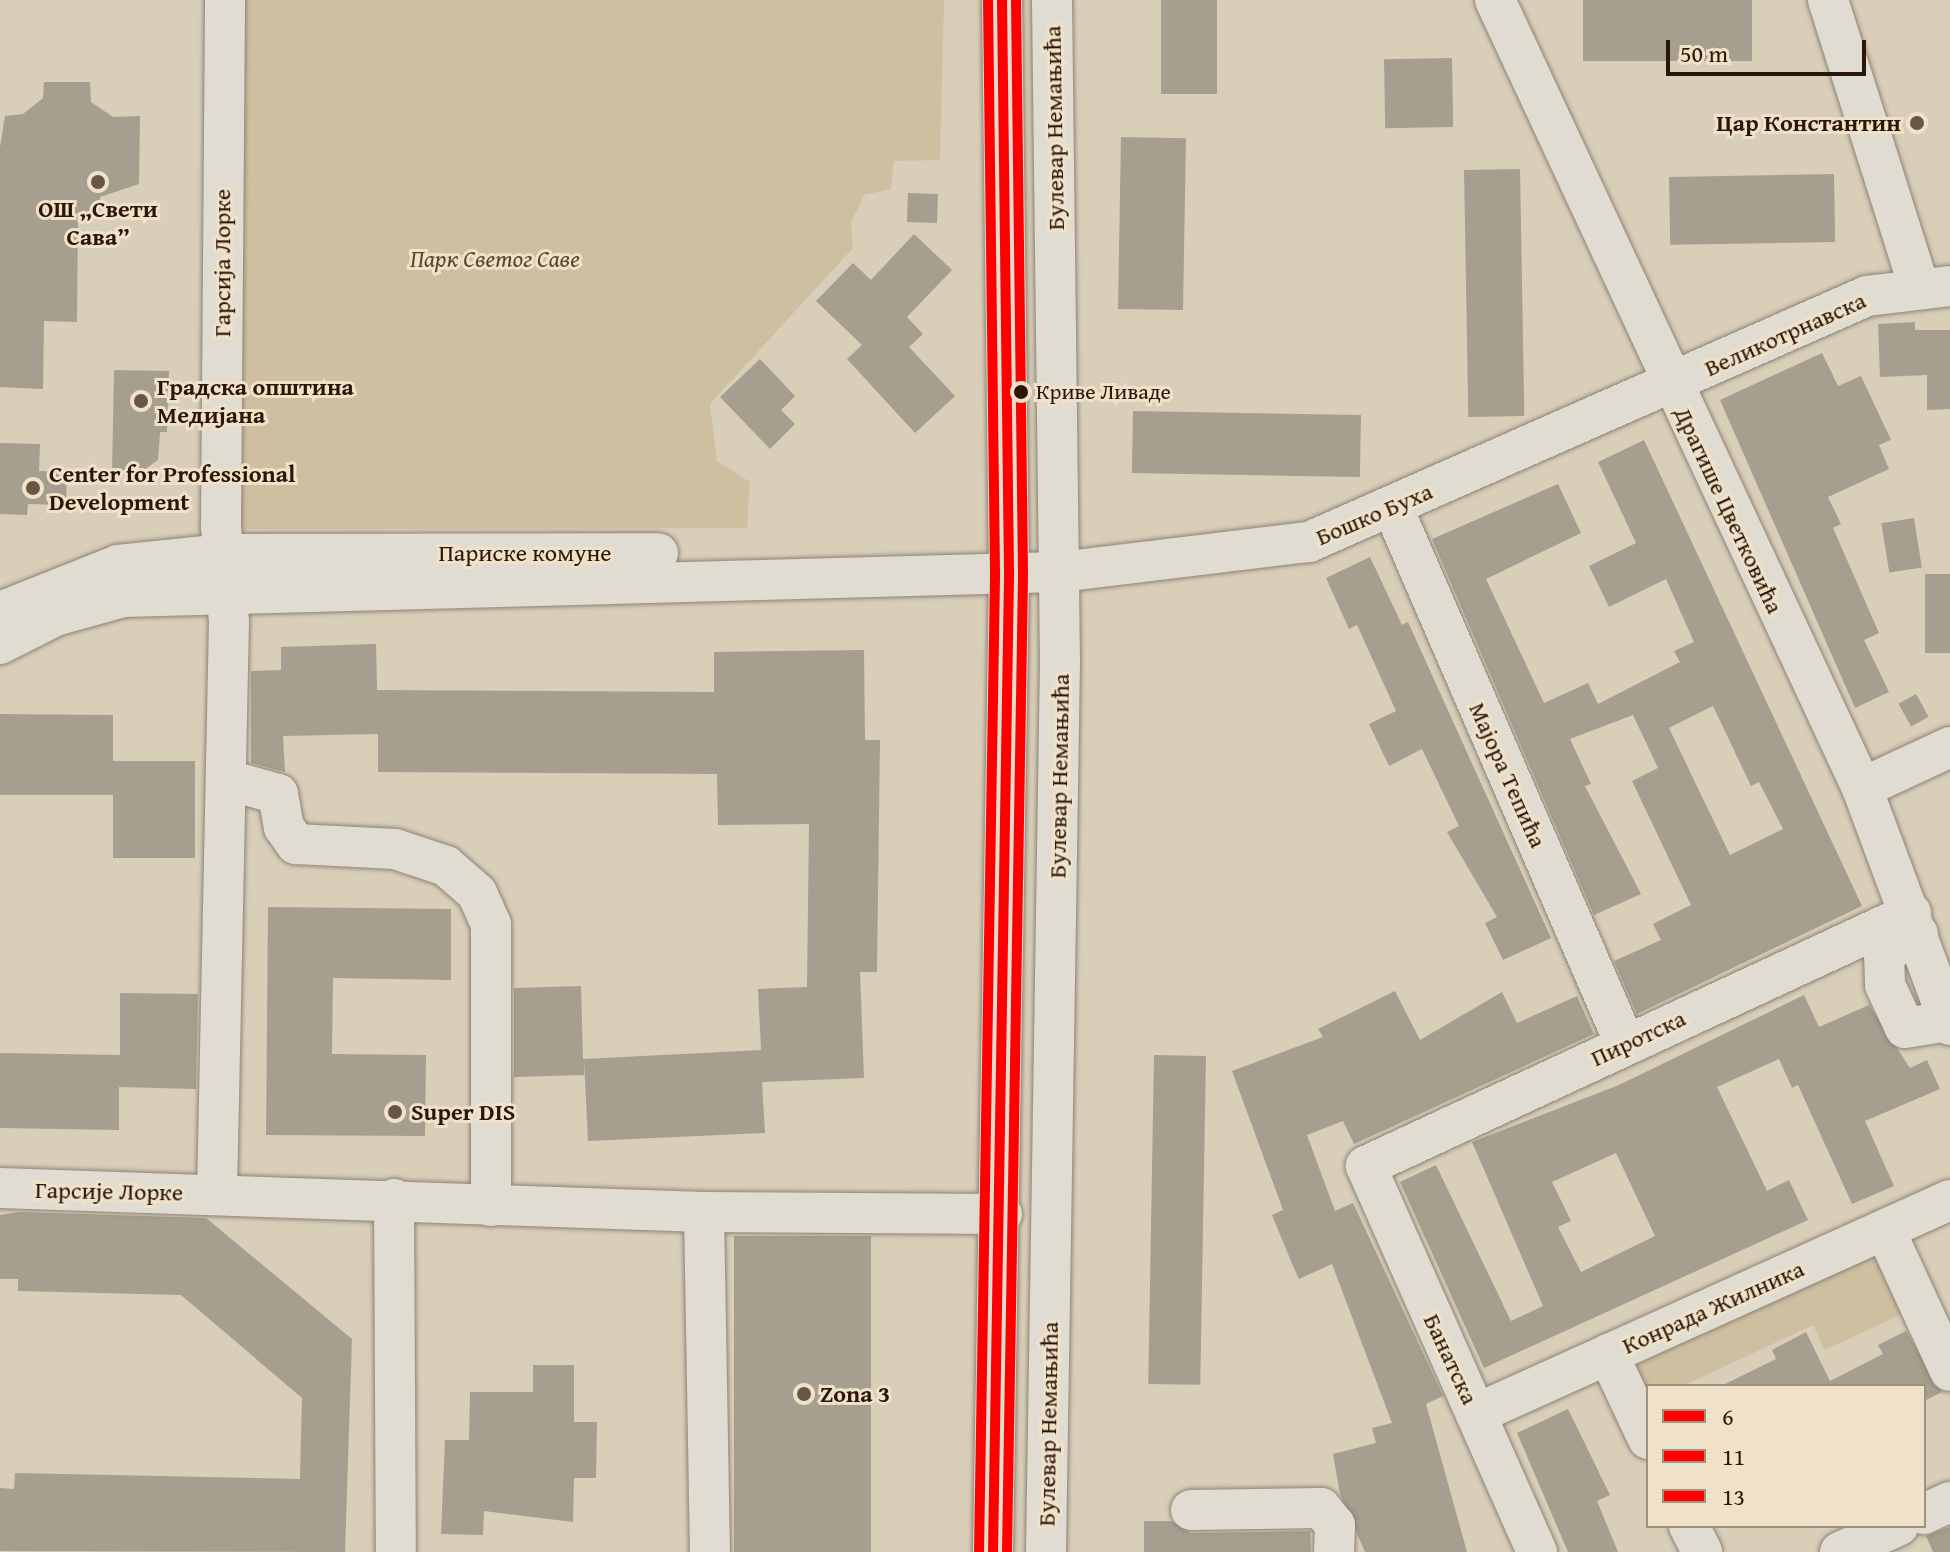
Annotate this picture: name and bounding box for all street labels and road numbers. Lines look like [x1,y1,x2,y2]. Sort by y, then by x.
street label: Булевар Немањића [1038,25,1070,231]
street label: Гарсија Лорке [208,189,236,337]
street label: Великотрнавска [1700,286,1870,382]
street label: Драгише Цветковића [1668,402,1790,618]
street label: Бошко Буха [1311,477,1437,551]
street label: Париске комуне [438,539,612,567]
street label: Булевар Немањића [1043,673,1075,879]
street label: Мајора Тепића [1463,698,1553,852]
street label: Пиротска [1586,1004,1690,1072]
street label: Гарсије Лорке [35,1175,183,1207]
street label: Конрада Жилника [1618,1254,1808,1360]
street label: Банатска [1418,1309,1484,1409]
street label: Булевар Немањића [1032,1321,1064,1527]

